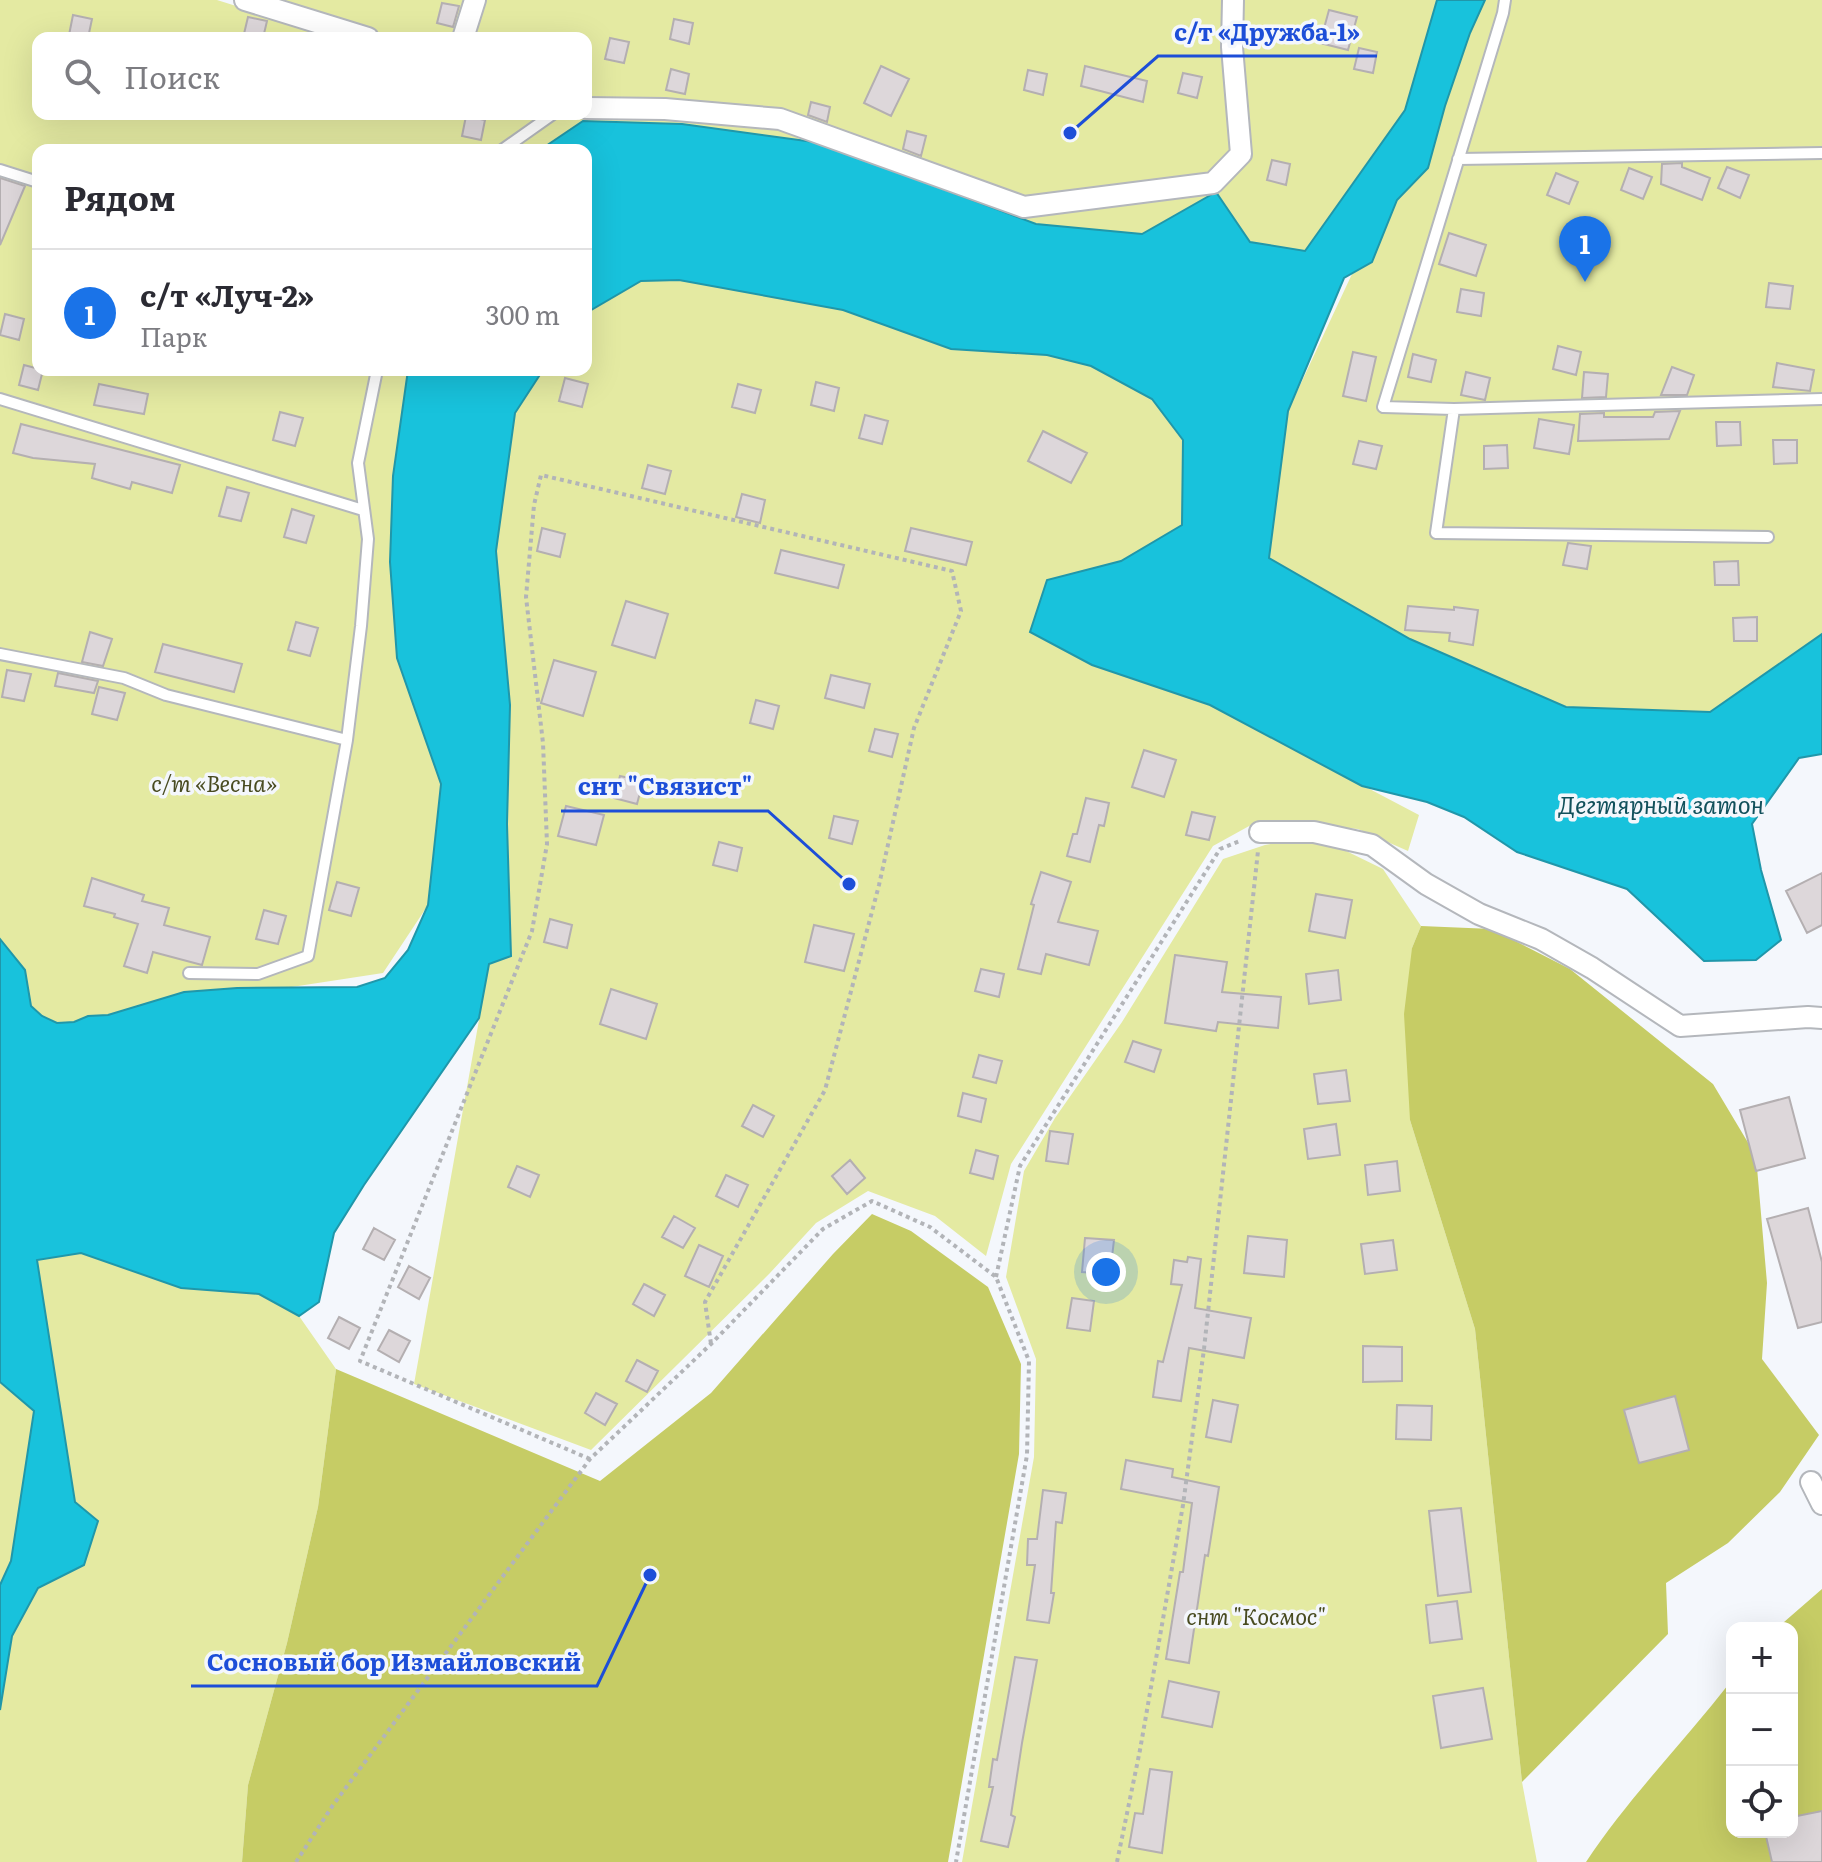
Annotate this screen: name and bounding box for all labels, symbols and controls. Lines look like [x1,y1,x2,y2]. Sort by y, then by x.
callout: с/т «Дружба-1» [1158,8,1377,56]
text: с/т «Дружба-1» [1174,13,1360,48]
search box [32,32,592,120]
icon: search [60,54,104,98]
text: Поиск [124,54,220,98]
text: Рядом [64,171,176,221]
pin: 1 [1559,216,1611,282]
text: с/т «Луч-2» [140,272,314,316]
text: 1 [85,294,95,333]
text: 300 m [485,294,560,333]
text: Парк [140,316,207,355]
callout: снт "Связист" [561,763,768,811]
park label: с/т «Весна» [151,766,277,799]
text: снт "Связист" [578,767,752,802]
water label: Дегтярный затон [1558,786,1765,821]
your location [1086,1252,1126,1292]
park label: снт "Космос" [1186,1599,1326,1632]
map controls [1726,1622,1798,1838]
button: + [1726,1622,1798,1694]
callout: Сосновый бор Измайловский [191,1638,597,1686]
text: Сосновый бор Измайловский [207,1643,581,1678]
button: − [1726,1694,1798,1766]
button: locate [1726,1766,1798,1838]

